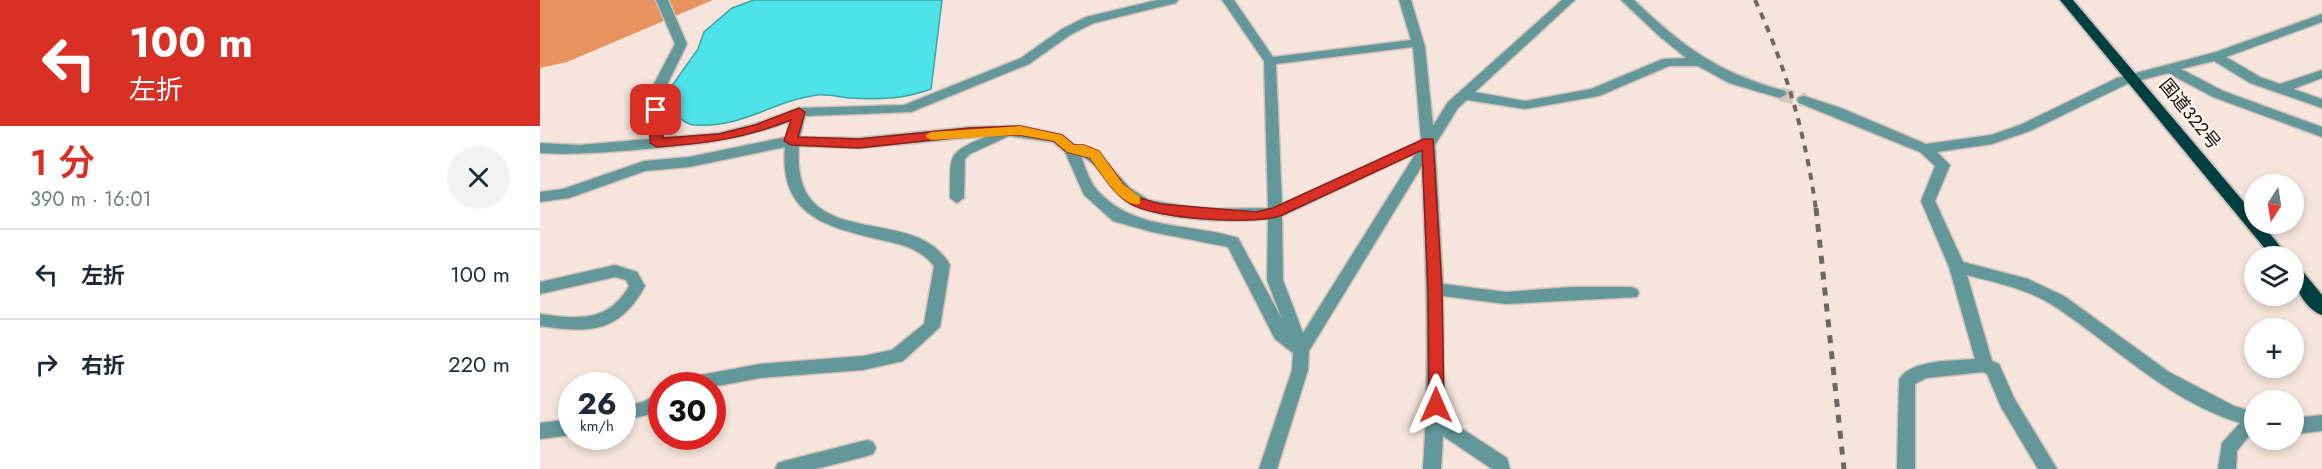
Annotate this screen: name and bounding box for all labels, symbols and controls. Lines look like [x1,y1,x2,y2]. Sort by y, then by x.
text: 100 m [129,12,253,73]
icon: left [30,24,108,102]
text: 左折 [129,70,183,109]
street label: 国道322号 [2153,73,2227,155]
pin [630,84,681,135]
icon: arrive [639,93,672,126]
text: 1 分 [30,136,94,188]
button: close [447,146,510,209]
north arrow [2244,174,2304,234]
map controls [2244,174,2304,450]
text: 390 m · 16:01 [30,185,152,214]
button: layers [2244,246,2304,306]
icon: left [30,258,63,291]
text: 100 m [450,258,510,290]
text: 左折 [81,259,125,291]
button: + [2244,318,2304,378]
icon: right [30,348,63,381]
text: 220 m [448,348,510,380]
text: 右折 [81,349,125,381]
speed limit sign: 30 [648,372,726,450]
position arrow [1404,373,1468,437]
text: 26 [577,382,617,425]
button: − [2244,390,2304,450]
text: km/h [580,415,614,437]

